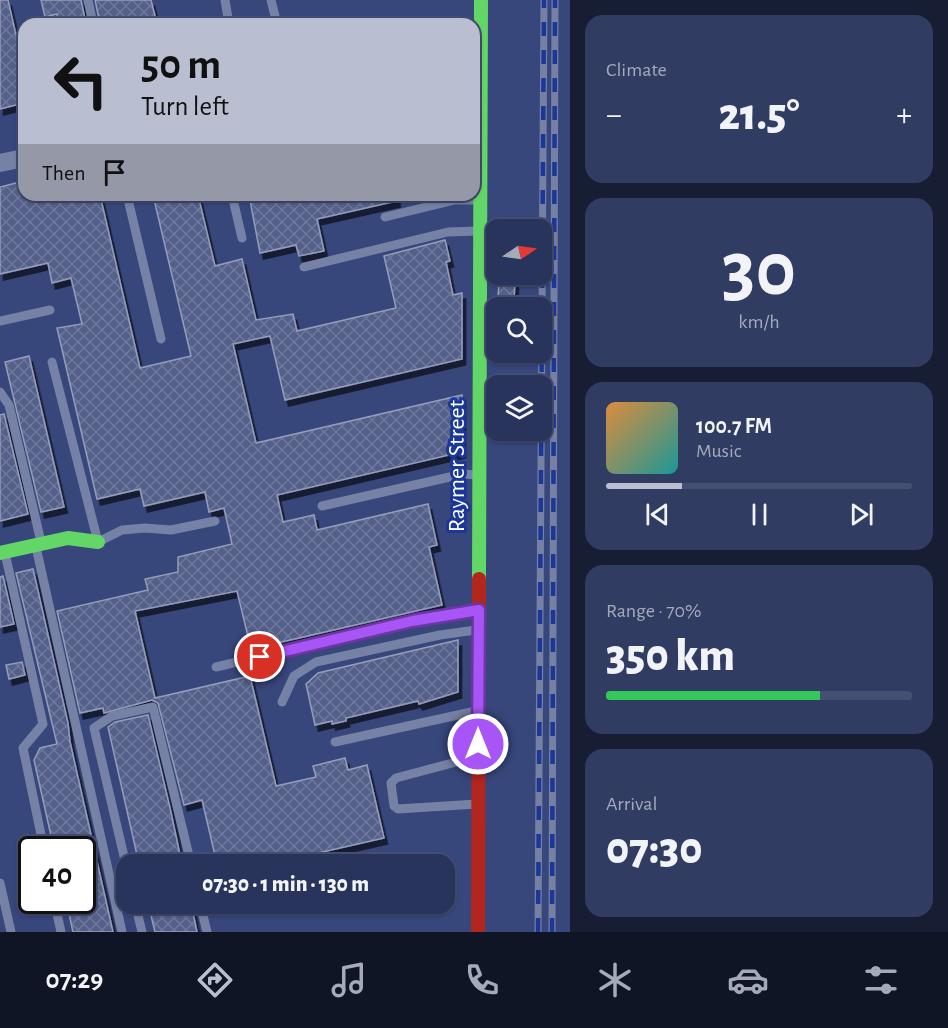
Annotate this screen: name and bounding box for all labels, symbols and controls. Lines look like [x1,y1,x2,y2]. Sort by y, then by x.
icon: left [42,42,120,120]
text: 50 m [141,44,221,86]
text: Climate [606,60,667,80]
text: Turn left [141,93,229,120]
text: 21.5° [718,93,800,138]
text: − [606,99,622,132]
text: + [896,99,912,132]
icon: arrive [98,156,131,189]
text: Then [42,162,86,184]
north arrow [486,219,552,285]
map controls [486,219,552,441]
text: 30 [722,232,796,310]
button: search [486,297,552,363]
text: km/h [738,312,780,332]
button: layers [486,375,552,441]
street label: Raymer Street [445,399,469,532]
text: 100.7 FM [696,415,772,437]
text: Music [696,441,742,461]
icon: previous [641,498,674,531]
icon: pause [743,498,776,531]
icon: next [845,498,878,531]
text: Range · 70% [606,601,702,621]
pin [234,631,285,682]
text: 350 km [606,634,735,679]
icon: arrive [243,640,276,673]
position arrow [446,712,510,776]
text: Arrival [606,794,657,814]
text: 07:30 [606,827,702,872]
speed limit sign: 40 [18,836,96,914]
text: 07:30 · 1 min · 130 m [202,873,369,895]
icon: directions [194,959,236,1001]
icon: music [328,959,370,1001]
icon: phone [461,959,503,1001]
icon: climate [594,959,636,1001]
icon: car [727,959,769,1001]
icon: filters [860,959,902,1001]
text: 07:29 [46,966,103,993]

